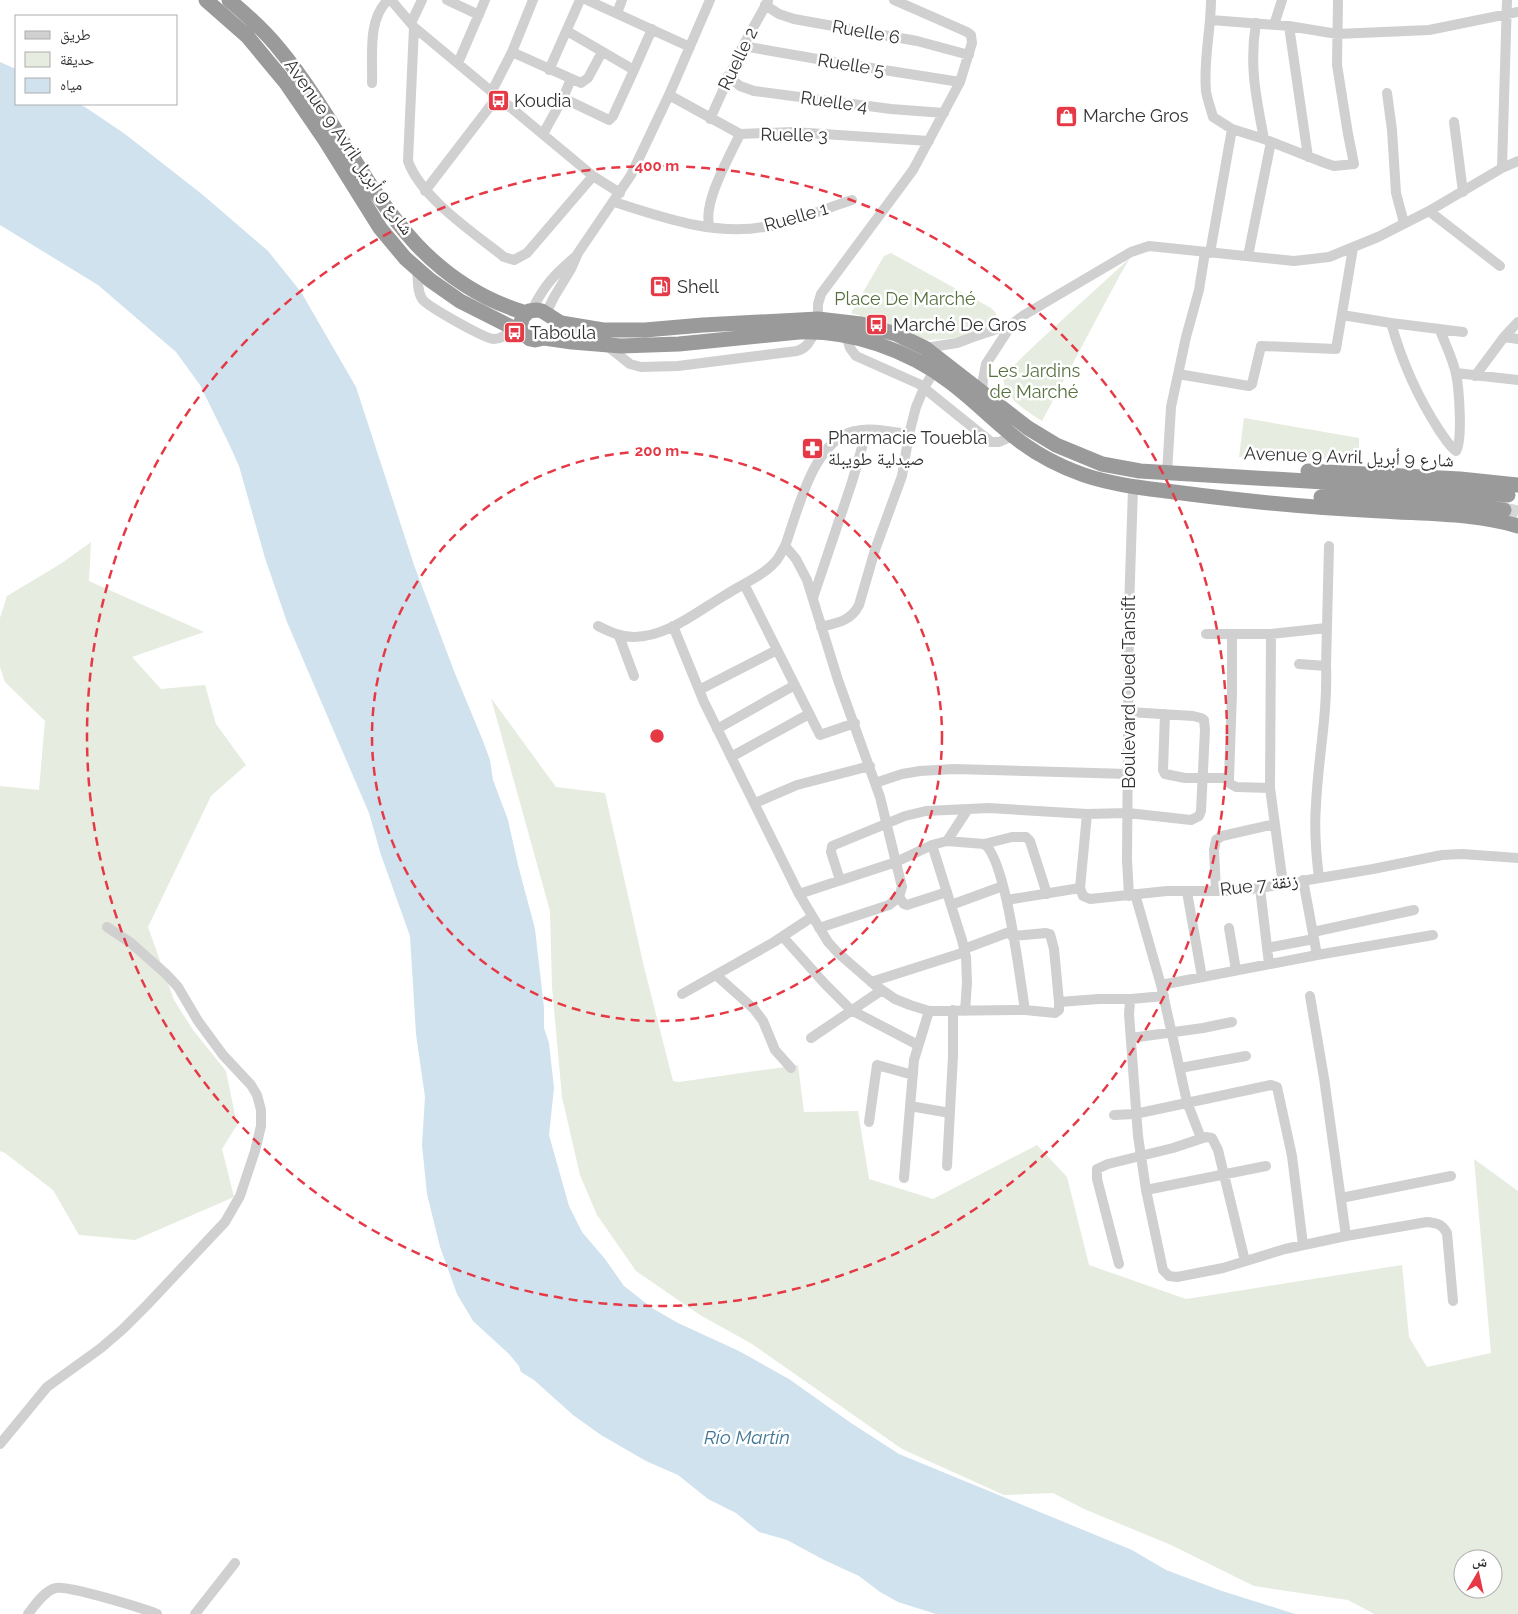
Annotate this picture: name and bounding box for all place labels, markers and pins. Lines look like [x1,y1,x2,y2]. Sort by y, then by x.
bus stop icon: Koudia [486,89,510,113]
place label: Koudia [514,90,571,111]
shop icon: Marche Gros [1055,104,1079,128]
place label: Marche Gros [1083,105,1189,126]
fuel station icon: Shell [649,275,673,299]
place label: Shell [677,276,719,297]
bus stop icon: Marché De Gros [865,313,889,337]
place label: Marché De Gros [893,314,1027,335]
bus stop icon: Taboula [502,321,526,345]
place label: Taboula [530,322,596,343]
place label: Pharmacie Touebla صيدلية طويبلة [828,427,987,470]
pharmacy icon: Pharmacie Touebla صيدلية طويبلة [800,436,824,460]
centre of rings [648,727,666,745]

